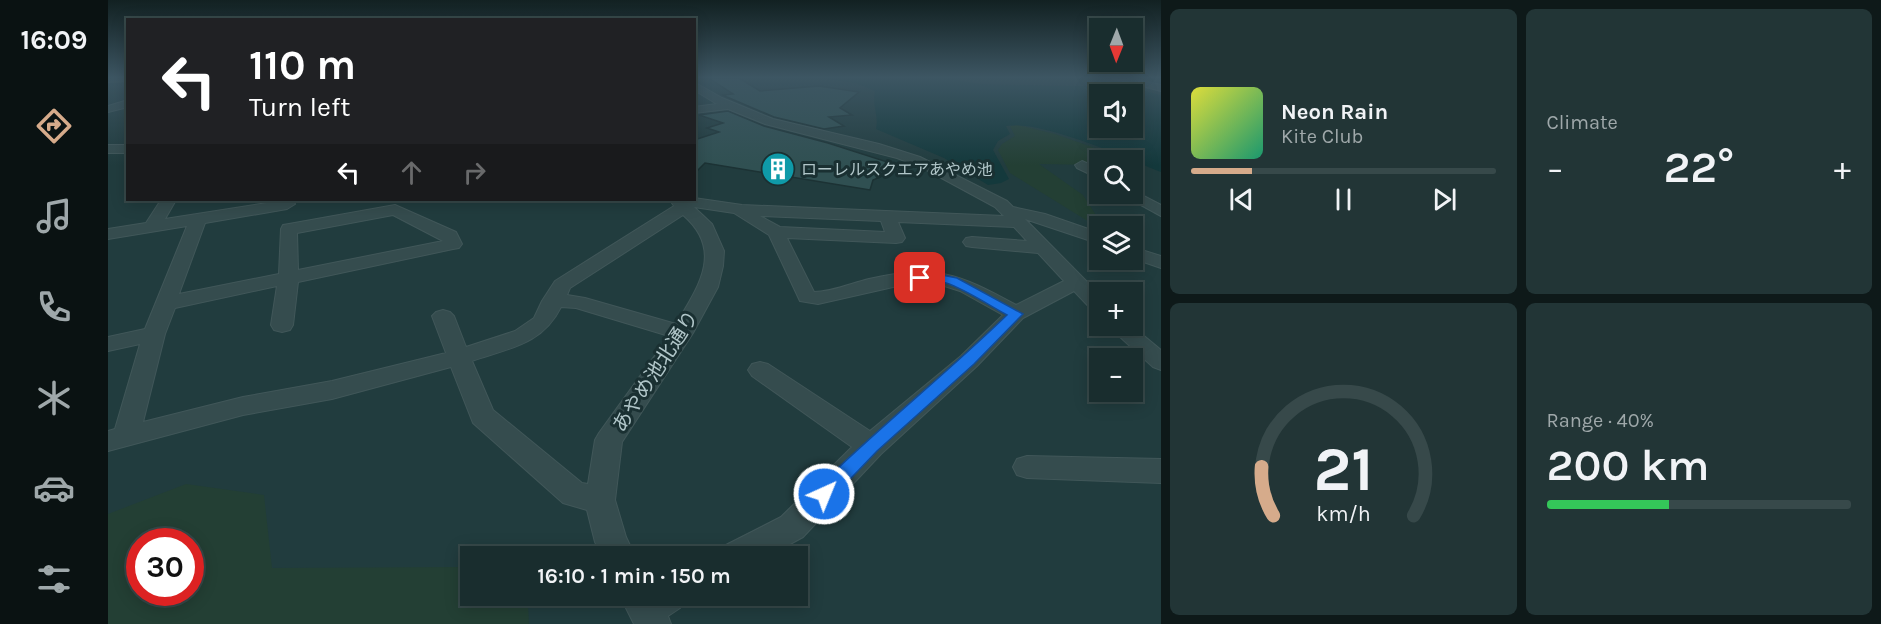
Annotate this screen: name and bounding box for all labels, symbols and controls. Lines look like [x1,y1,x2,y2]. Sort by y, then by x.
north arrow [1089,18,1143,72]
map controls [1089,18,1143,402]
text: 16:09 [21,24,87,56]
text: 110 m [249,40,356,90]
icon: left [150,42,228,120]
button: sound [1089,84,1143,138]
text: Turn left [249,91,350,123]
text: Neon Rain [1281,99,1388,125]
icon: directions [33,105,75,147]
text: Climate [1547,111,1618,134]
text: Kite Club [1281,125,1363,148]
text: 22° [1663,141,1734,193]
text: − [1547,149,1564,187]
text: + [1834,149,1851,187]
button: search [1089,150,1143,204]
building icon: ローレルスクエアあやめ池 [760,151,796,187]
icon: left [332,156,365,189]
icon: ahead [395,156,428,189]
icon: right [458,156,491,189]
place label: ローレルスクエアあやめ池 [801,160,993,179]
icon: previous [1225,183,1258,216]
icon: pause [1327,183,1360,216]
icon: next [1428,183,1461,216]
icon: music [33,195,75,237]
button: layers [1089,216,1143,270]
pin [894,252,945,303]
icon: arrive [903,261,936,294]
button: + [1089,282,1143,336]
icon: phone [33,286,75,328]
street label: あやめ池北通り [608,306,703,436]
button: − [1089,348,1143,402]
icon: climate [33,377,75,419]
text: Range · 40% [1547,409,1654,432]
text: 21 [1313,433,1373,506]
text: 200 km [1547,439,1709,491]
position arrow [792,462,856,526]
icon: car [33,467,75,509]
text: km/h [1316,501,1370,526]
speed limit sign: 30 [126,528,204,606]
icon: filters [33,558,75,600]
text: 16:10 · 1 min · 150 m [537,563,731,589]

